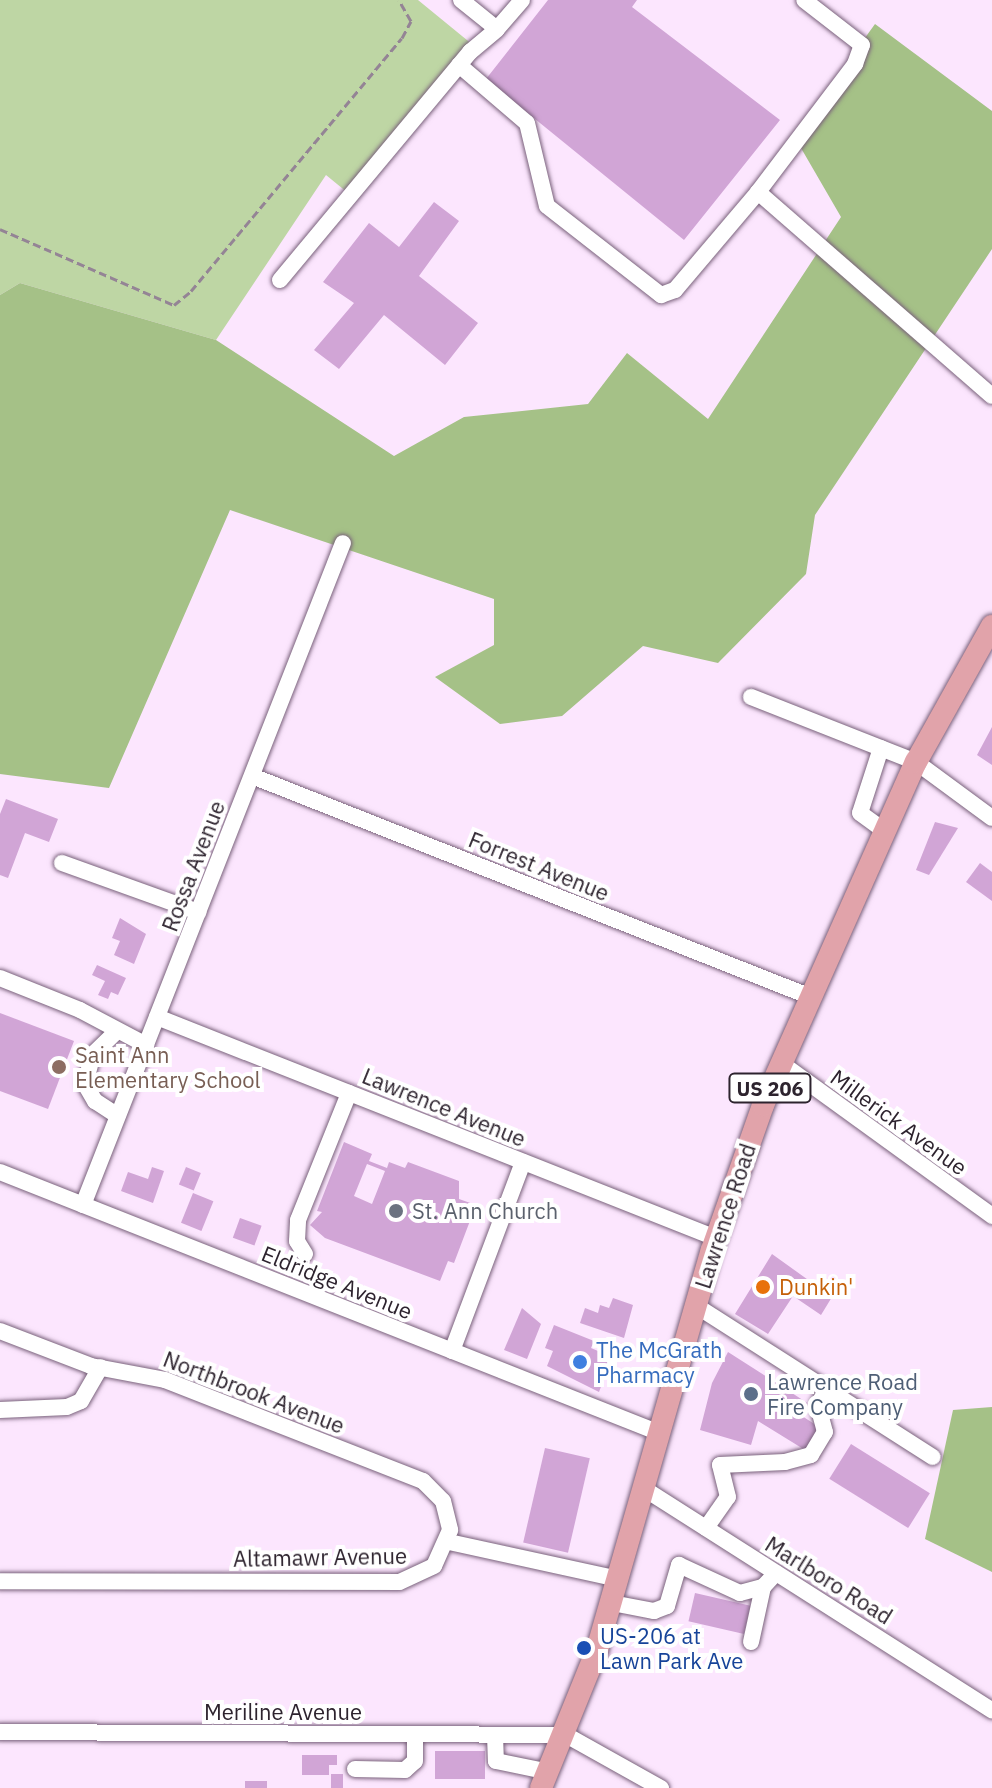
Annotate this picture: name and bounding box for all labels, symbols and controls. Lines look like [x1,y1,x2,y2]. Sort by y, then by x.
street label: Rossa Avenue [156,797,230,935]
street label: Forrest Avenue [465,826,613,906]
place label: Saint Ann Elementary School [75,1041,261,1092]
marker: Saint Ann Elementary School [50,1058,68,1076]
street label: Lawrence Avenue [358,1062,530,1152]
street label: Millerick Avenue [826,1064,972,1180]
road number: US 206 [728,1072,812,1104]
street label: Lawrence Road [689,1140,761,1292]
place label: St. Ann Church [412,1198,558,1224]
marker: St. Ann Church [387,1202,405,1220]
street label: Eldridge Avenue [258,1240,416,1324]
place label: Dunkin' [779,1274,853,1300]
marker: Dunkin' [754,1278,772,1296]
place label: The McGrath Pharmacy [596,1336,723,1388]
street label: Northbrook Avenue [160,1345,348,1439]
marker: The McGrath Pharmacy [571,1353,589,1371]
place label: Lawrence Road Fire Company [767,1368,918,1420]
marker: Lawrence Road Fire Company [742,1385,760,1403]
street label: Marlboro Road [761,1530,897,1630]
street label: Altamawr Avenue [233,1542,407,1572]
place label: US-206 at Lawn Park Ave [600,1622,743,1674]
marker: US-206 at Lawn Park Ave [575,1639,593,1657]
street label: Meriline Avenue [204,1699,362,1725]

